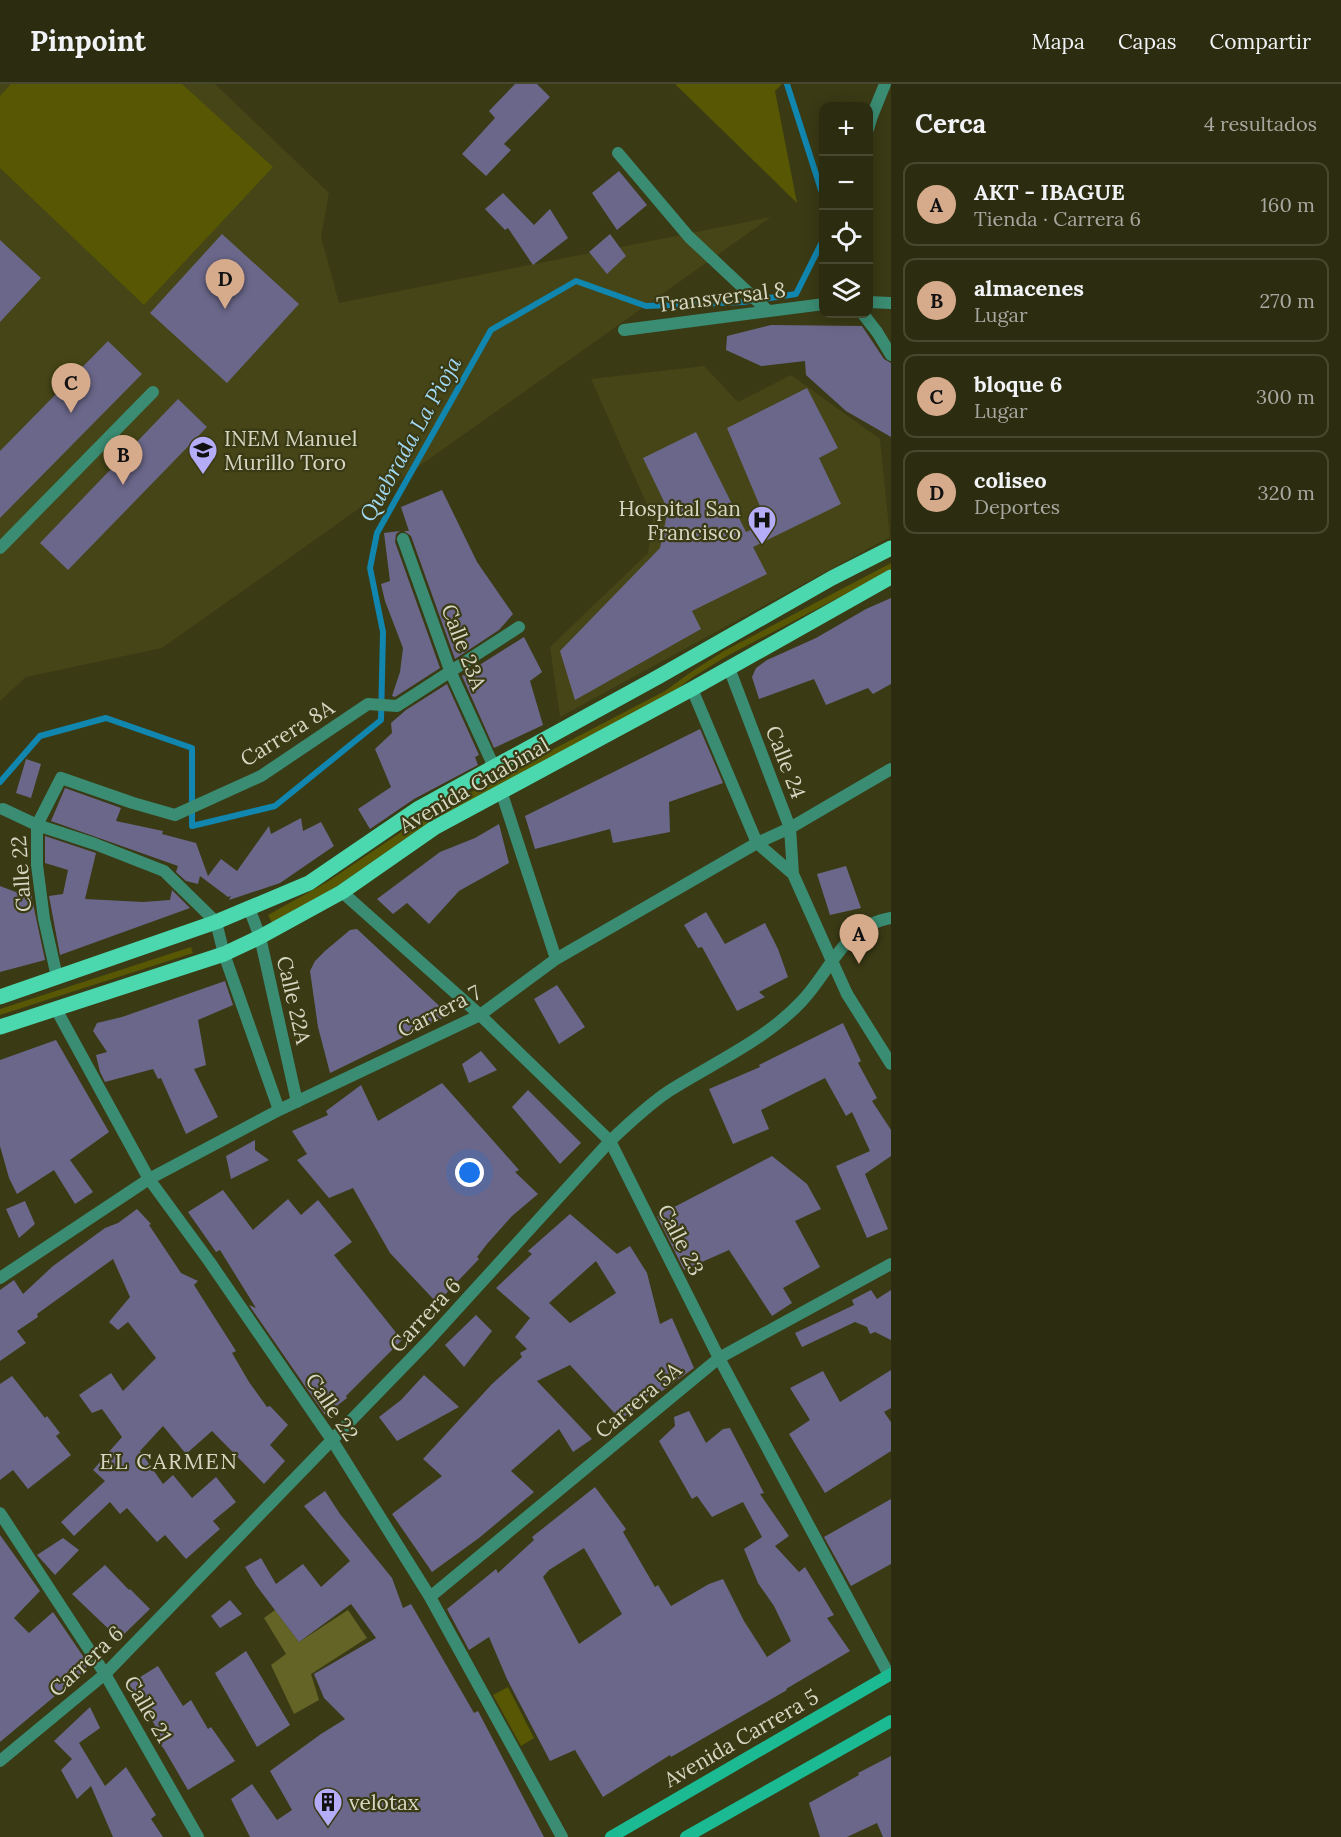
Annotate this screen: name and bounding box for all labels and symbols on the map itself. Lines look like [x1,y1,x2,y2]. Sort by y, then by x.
pin: D [206,260,244,309]
street label: Transversal 8 [655,276,787,318]
water label: Quebrada La Pioja [353,351,467,526]
pin: C [52,364,90,413]
place label: INEM Manuel Murillo Toro [224,425,357,476]
school or university icon: INEM Manuel Murillo Toro [187,434,219,476]
pin: B [104,436,142,485]
place label: Hospital San Francisco [619,495,741,546]
hospital icon: Hospital San Francisco [746,504,778,546]
street label: Calle 23A [435,600,493,694]
street label: Carrera 8A [235,693,339,772]
street label: Calle 24 [760,722,812,802]
street label: Avenida Guabinal [393,731,554,839]
street label: Calle 22 [5,835,37,913]
pin: A [840,914,878,964]
street label: Calle 22A [271,953,317,1047]
street label: Carrera 7 [393,978,485,1043]
your location [455,1158,484,1187]
street label: Calle 23 [652,1200,710,1280]
street label: Carrera 6 [384,1272,466,1358]
street label: Carrera 5A [589,1355,687,1444]
street label: Calle 22 [299,1368,365,1446]
district label: EL CARMEN [99,1447,239,1475]
street label: Carrera 6 [43,1620,129,1702]
street label: Calle 21 [118,1671,178,1747]
street label: Avenida Carrera 5 [658,1683,823,1794]
building icon: velotax [312,1786,344,1828]
place label: velotax [349,1789,419,1816]

